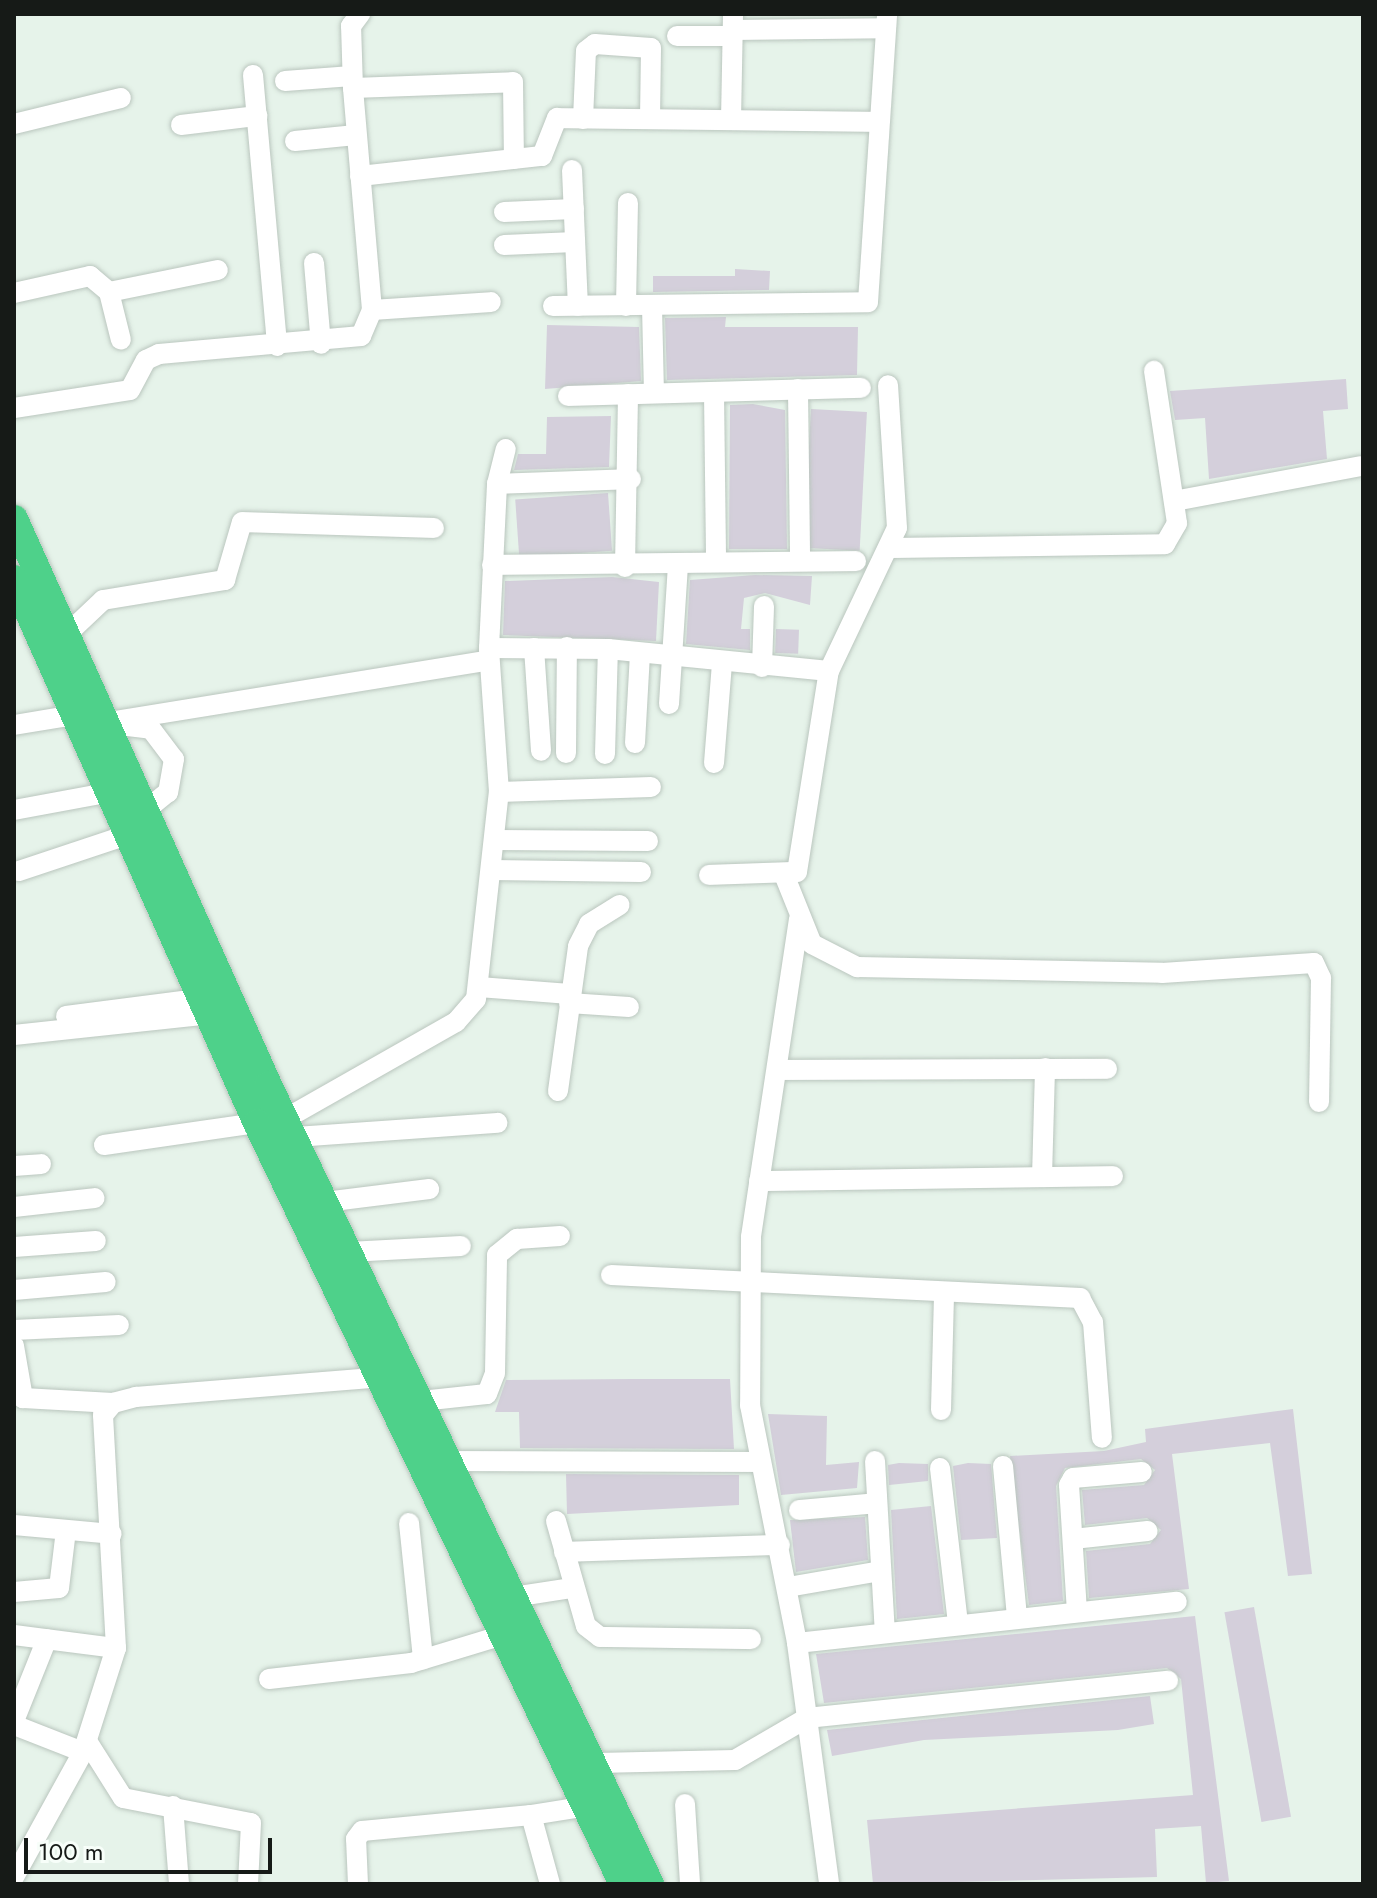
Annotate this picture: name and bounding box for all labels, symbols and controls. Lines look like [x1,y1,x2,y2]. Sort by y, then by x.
scale bar [28,1822,276,1872]
text: 100 m [38,1834,104,1869]

